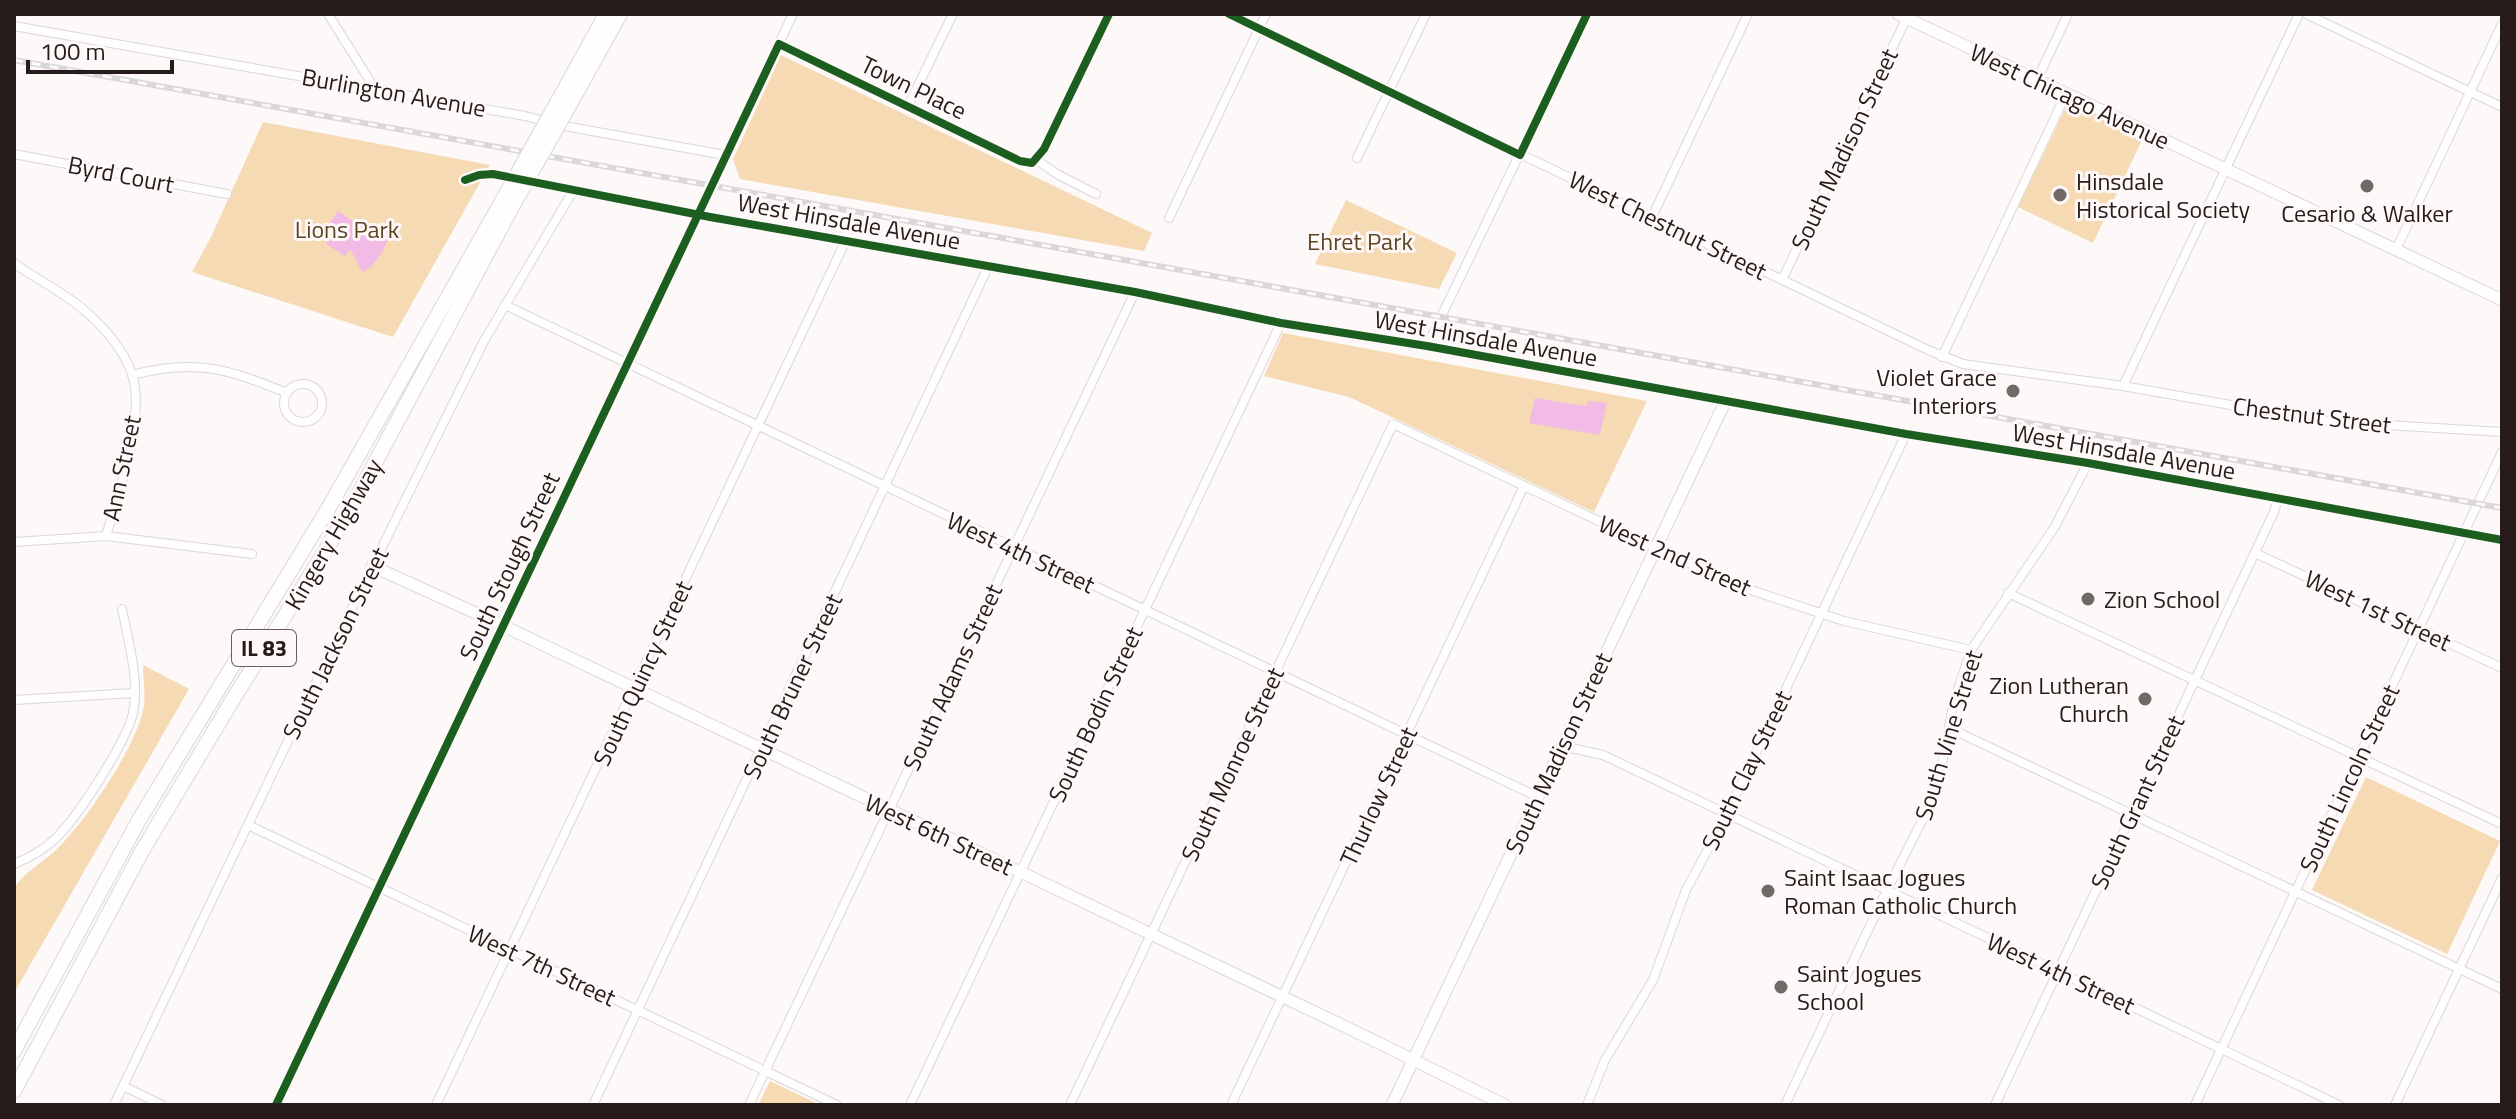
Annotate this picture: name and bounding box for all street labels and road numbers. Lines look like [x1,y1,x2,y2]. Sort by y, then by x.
street label: West Chicago Avenue [1964,34,2176,158]
street label: South Madison Street [1781,42,1907,256]
street label: Town Place [855,46,973,128]
street label: Burlington Avenue [299,58,489,126]
street label: Byrd Court [65,146,178,202]
street label: West Chestnut Street [1563,161,1774,289]
street label: West Hinsdale Avenue [735,184,963,258]
street label: West Hinsdale Avenue [1372,301,1600,375]
street label: Chestnut Street [2231,387,2394,443]
street label: Ann Street [92,411,150,524]
street label: West Hinsdale Avenue [2010,414,2238,488]
street label: Kingery Highway [275,451,391,616]
street label: South Stough Street [450,465,569,666]
street label: West 4th Street [941,502,1101,602]
street label: West 2nd Street [1593,505,1758,605]
street label: South Jackson Street [273,540,397,745]
street label: West 1st Street [2299,560,2458,660]
street label: South Quincy Street [583,574,701,772]
street label: South Adams Street [893,577,1011,776]
street label: South Bruner Street [733,587,851,785]
street label: South Bodin Street [1038,620,1152,808]
road number: IL 83 [232,630,296,666]
street label: South Vine Street [1905,645,1991,825]
street label: South Madison Street [1495,646,1621,860]
street label: South Monroe Street [1171,660,1293,867]
street label: South Lincoln Street [2290,678,2409,878]
street label: South Clay Street [1692,683,1801,856]
street label: South Grant Street [2081,708,2193,895]
street label: Thurlow Street [1330,720,1426,872]
street label: West 6th Street [859,784,1019,884]
street label: West 7th Street [462,915,622,1015]
street label: West 4th Street [1981,923,2141,1023]

